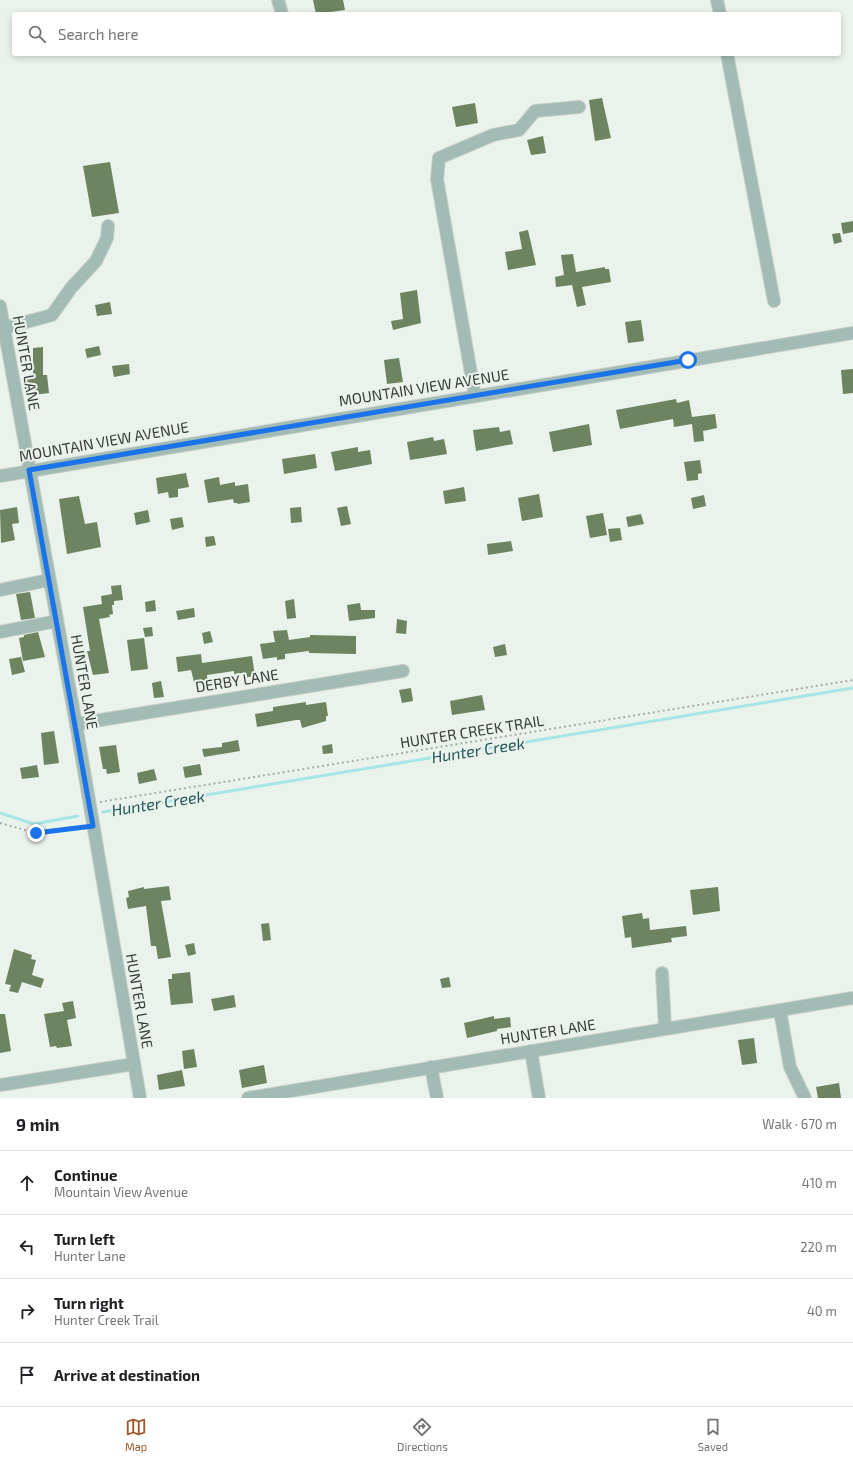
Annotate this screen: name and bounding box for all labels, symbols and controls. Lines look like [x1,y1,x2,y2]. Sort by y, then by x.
search box [12,12,841,56]
icon: search [26,23,48,45]
text: Search here [58,25,139,43]
street label: HUNTER LANE [10,314,44,412]
route start [679,351,697,369]
street label: MOUNTAIN VIEW AVENUE [337,365,510,409]
street label: MOUNTAIN VIEW AVENUE [17,417,190,465]
street label: HUNTER LANE [68,633,102,731]
street label: DERBY LANE [194,665,280,695]
street label: HUNTER CREEK TRAIL [399,711,545,751]
water label: Hunter Creek [430,733,526,766]
water label: Hunter Creek [110,786,206,819]
route end [27,824,45,842]
street label: HUNTER LANE [123,952,157,1050]
street label: HUNTER LANE [499,1015,597,1047]
text: 9 min [16,1114,60,1134]
text: Walk · 670 m [762,1116,837,1132]
text: Continue [54,1166,117,1184]
icon: ahead [16,1172,38,1194]
text: 410 m [802,1175,837,1191]
text: Mountain View Avenue [54,1184,188,1200]
text: Turn left [54,1230,115,1248]
icon: left [16,1236,38,1258]
text: 220 m [800,1239,837,1255]
text: Hunter Lane [54,1248,126,1264]
text: Turn right [54,1294,124,1312]
icon: right [16,1300,38,1322]
text: 40 m [807,1303,837,1319]
text: Hunter Creek Trail [54,1312,159,1328]
icon: arrive [16,1364,38,1386]
text: Arrive at destination [54,1366,200,1384]
tab: Map [125,1416,147,1453]
tab: Directions [397,1416,448,1453]
tab: Saved [698,1416,728,1453]

